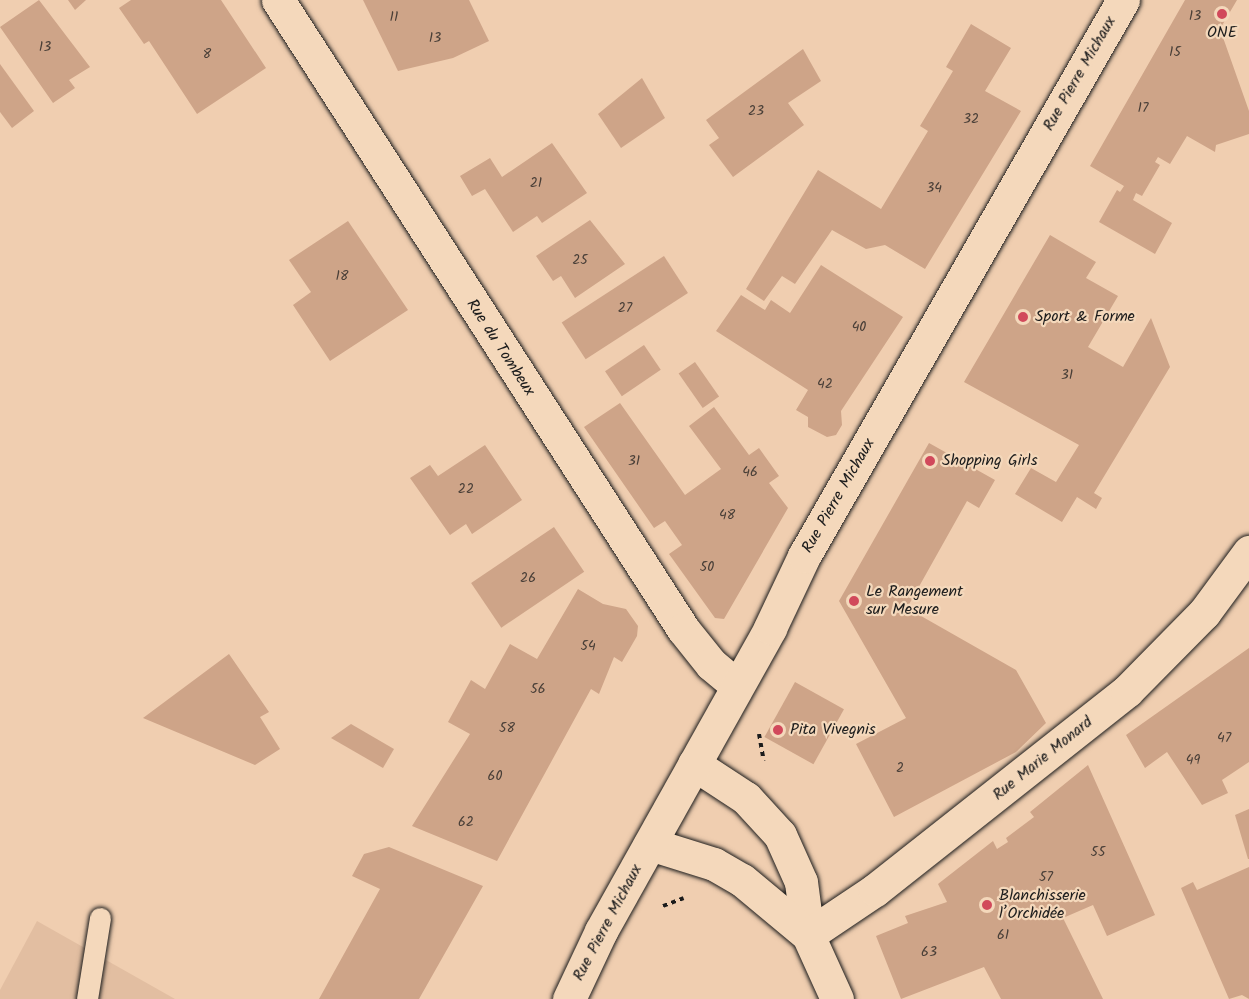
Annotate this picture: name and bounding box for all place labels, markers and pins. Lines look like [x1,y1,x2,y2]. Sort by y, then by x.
marker: ONE [1215,7,1229,21]
place label: ONE [1207,23,1237,43]
place label: Sport & Forme [1035,307,1135,327]
marker: Sport & Forme [1016,310,1030,324]
place label: Shopping Girls [942,451,1038,471]
marker: Shopping Girls [923,454,937,468]
place label: Le Rangement sur Mesure [866,582,963,620]
marker: Le Rangement sur Mesure [847,594,861,608]
place label: Pita Vivegnis [790,720,876,740]
marker: Pita Vivegnis [771,723,785,737]
place label: Blanchisserie l’Orchidée [999,886,1086,924]
marker: Blanchisserie l’Orchidée [980,898,994,912]

